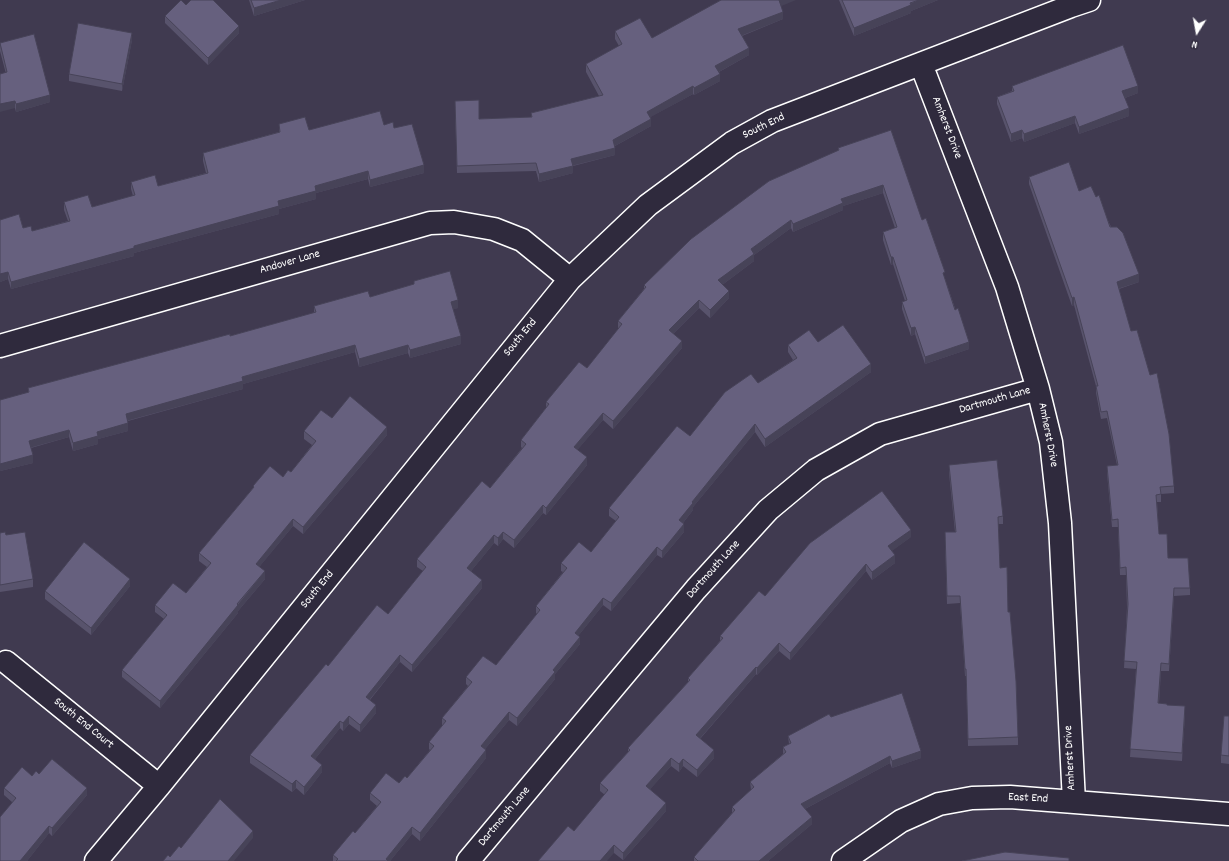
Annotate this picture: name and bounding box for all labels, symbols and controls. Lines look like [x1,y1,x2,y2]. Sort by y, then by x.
north arrow [1177,12,1217,52]
text: N [1191,35,1199,52]
street label: Amherst Drive [928,95,964,161]
street label: South End [741,111,787,143]
street label: Andover Lane [258,248,322,278]
street label: South End [501,316,541,360]
street label: Dartmouth Lane [958,384,1032,418]
street label: Amherst Drive [1034,402,1060,468]
street label: Dartmouth Lane [684,538,744,602]
street label: South End [298,568,338,612]
street label: South End Court [50,695,116,753]
street label: Amherst Drive [1062,725,1080,791]
street label: Dartmouth Lane [476,784,534,850]
street label: East End [1008,791,1048,807]

